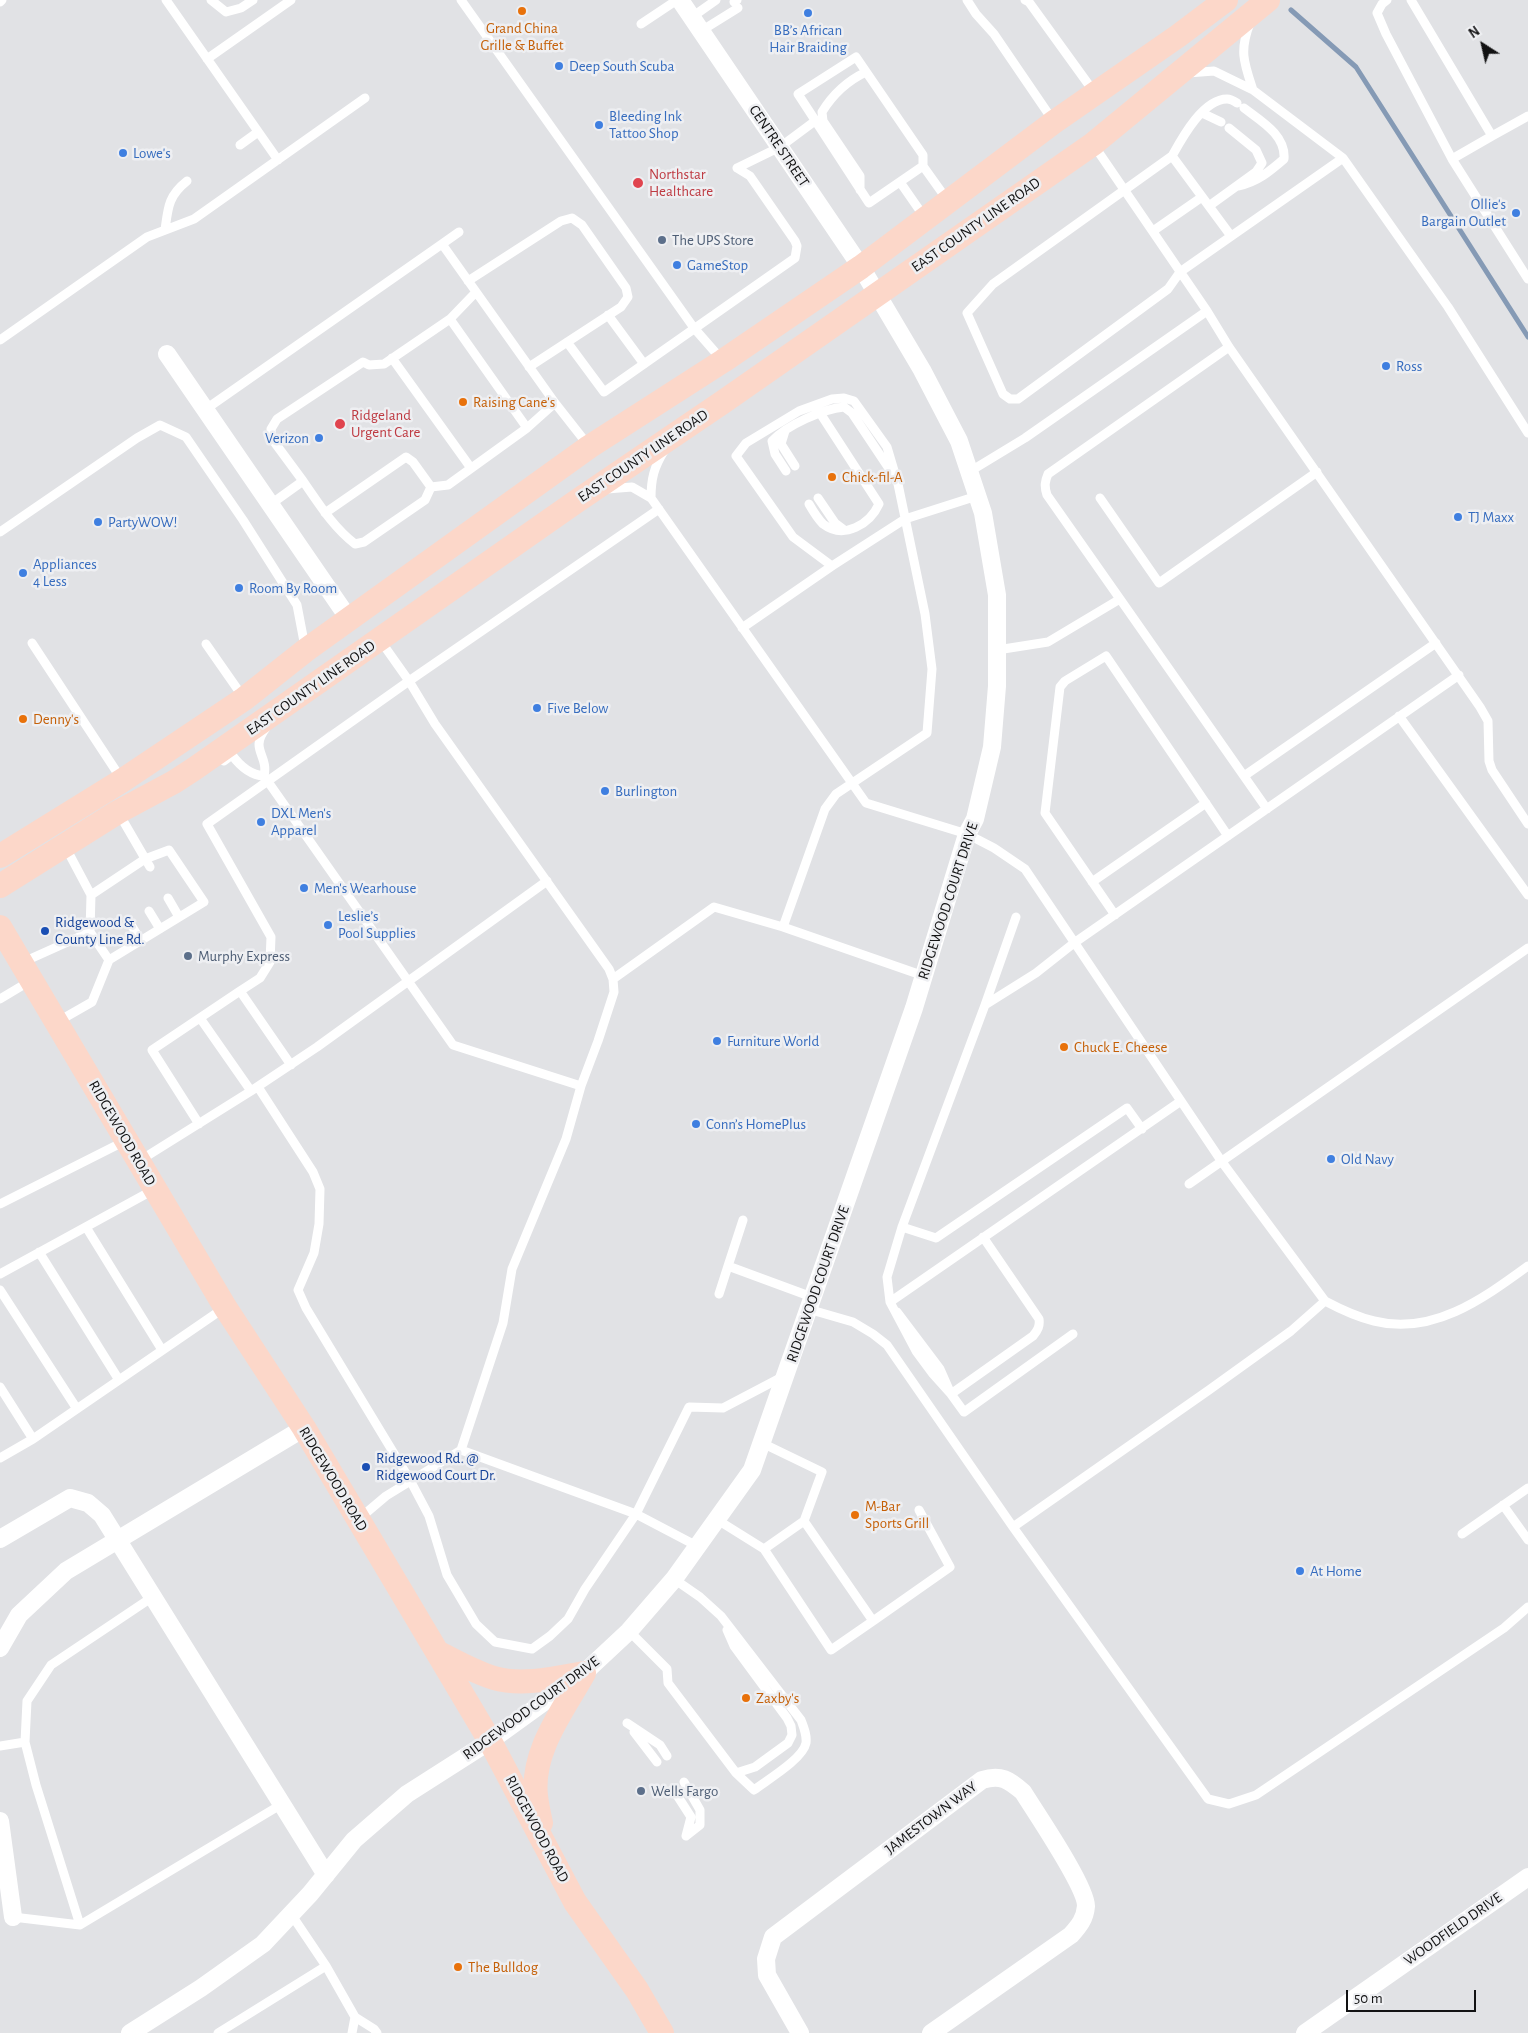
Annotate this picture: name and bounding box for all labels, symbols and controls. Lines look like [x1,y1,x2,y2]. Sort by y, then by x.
marker: Grand China Grille & Buffet [516,5,528,17]
marker: BB’s African Hair Braiding [802,7,814,19]
place label: Grand China Grille & Buffet [481,19,563,54]
north arrow [1458,20,1508,70]
place label: BB’s African Hair Braiding [769,21,847,56]
text: N [1466,24,1482,41]
place label: Deep South Scuba [569,57,674,75]
marker: Deep South Scuba [553,60,565,72]
street label: CENTRE STREET [745,102,813,190]
place label: Bleeding Ink Tattoo Shop [609,107,682,142]
marker: Bleeding Ink Tattoo Shop [593,119,605,131]
place label: Lowe's [133,144,171,162]
marker: Lowe's [117,147,129,159]
place label: Northstar Healthcare [649,165,713,200]
street label: EAST COUNTY LINE ROAD [908,174,1044,276]
marker: Northstar Healthcare [631,176,645,190]
place label: Ollie's Bargain Outlet [1421,195,1506,230]
marker: Ollie's Bargain Outlet [1510,207,1522,219]
place label: The UPS Store [672,231,754,249]
marker: The UPS Store [656,234,668,246]
place label: GameStop [687,256,748,274]
marker: GameStop [671,259,683,271]
place label: Ross [1396,357,1422,375]
marker: Ross [1380,360,1392,372]
place label: Raising Cane's [473,393,555,411]
marker: Raising Cane's [457,396,469,408]
place label: Ridgeland Urgent Care [351,406,420,441]
street label: EAST COUNTY LINE ROAD [575,406,711,506]
marker: Ridgeland Urgent Care [333,417,347,431]
place label: Verizon [265,429,309,447]
marker: Verizon [313,432,325,444]
place label: Chick-fil-A [842,468,903,486]
marker: Chick-fil-A [826,471,838,483]
place label: TJ Maxx [1468,508,1514,526]
marker: TJ Maxx [1452,511,1464,523]
place label: PartyWOW! [108,513,177,531]
marker: PartyWOW! [92,516,104,528]
place label: Appliances 4 Less [33,555,97,590]
marker: Appliances 4 Less [17,567,29,579]
place label: Room By Room [249,579,337,597]
marker: Room By Room [233,582,245,594]
street label: EAST COUNTY LINE ROAD [243,637,379,739]
place label: Five Below [547,699,608,717]
marker: Five Below [531,702,543,714]
place label: Denny's [33,710,79,728]
marker: Denny's [17,713,29,725]
place label: Burlington [615,782,677,800]
marker: Burlington [599,785,611,797]
place label: DXL Men's Apparel [271,804,331,839]
marker: DXL Men's Apparel [255,816,267,828]
street label: RIDGEWOOD COURT DRIVE [914,820,982,982]
place label: Men's Wearhouse [314,879,416,897]
marker: Men's Wearhouse [298,882,310,894]
place label: Leslie’s Pool Supplies [338,907,416,942]
place label: Ridgewood & County Line Rd. [55,913,145,948]
marker: Leslie’s Pool Supplies [322,919,334,931]
marker: Ridgewood & County Line Rd. [39,925,51,937]
place label: Murphy Express [198,947,290,965]
marker: Murphy Express [182,950,194,962]
place label: Furniture World [727,1032,819,1050]
marker: Furniture World [711,1035,723,1047]
place label: Chuck E. Cheese [1074,1038,1167,1056]
marker: Chuck E. Cheese [1058,1041,1070,1053]
street label: RIDGEWOOD ROAD [85,1077,159,1189]
place label: Conn’s HomePlus [706,1115,806,1133]
marker: Conn’s HomePlus [690,1118,702,1130]
place label: Old Navy [1341,1150,1394,1168]
marker: Old Navy [1325,1153,1337,1165]
street label: RIDGEWOOD COURT DRIVE [783,1203,853,1365]
street label: RIDGEWOOD ROAD [295,1424,371,1534]
place label: Ridgewood Rd. @ Ridgewood Court Dr. [376,1449,496,1484]
marker: Ridgewood Rd. @ Ridgewood Court Dr. [360,1461,372,1473]
place label: M-Bar Sports Grill [865,1497,929,1532]
marker: M-Bar Sports Grill [849,1509,861,1521]
place label: At Home [1310,1562,1362,1580]
marker: At Home [1294,1565,1306,1577]
street label: RIDGEWOOD COURT DRIVE [459,1652,603,1764]
place label: Zaxby's [756,1689,799,1707]
marker: Zaxby's [740,1692,752,1704]
street label: RIDGEWOOD ROAD [501,1772,573,1886]
street label: JAMESTOWN WAY [882,1778,980,1858]
place label: Wells Fargo [651,1782,718,1800]
marker: Wells Fargo [635,1785,647,1797]
street label: WOODFIELD DRIVE [1401,1888,1505,1970]
place label: The Bulldog [468,1958,538,1976]
marker: The Bulldog [452,1961,464,1973]
scale bar [1348,1980,1478,2012]
text: 50 m [1354,1991,1383,2006]

